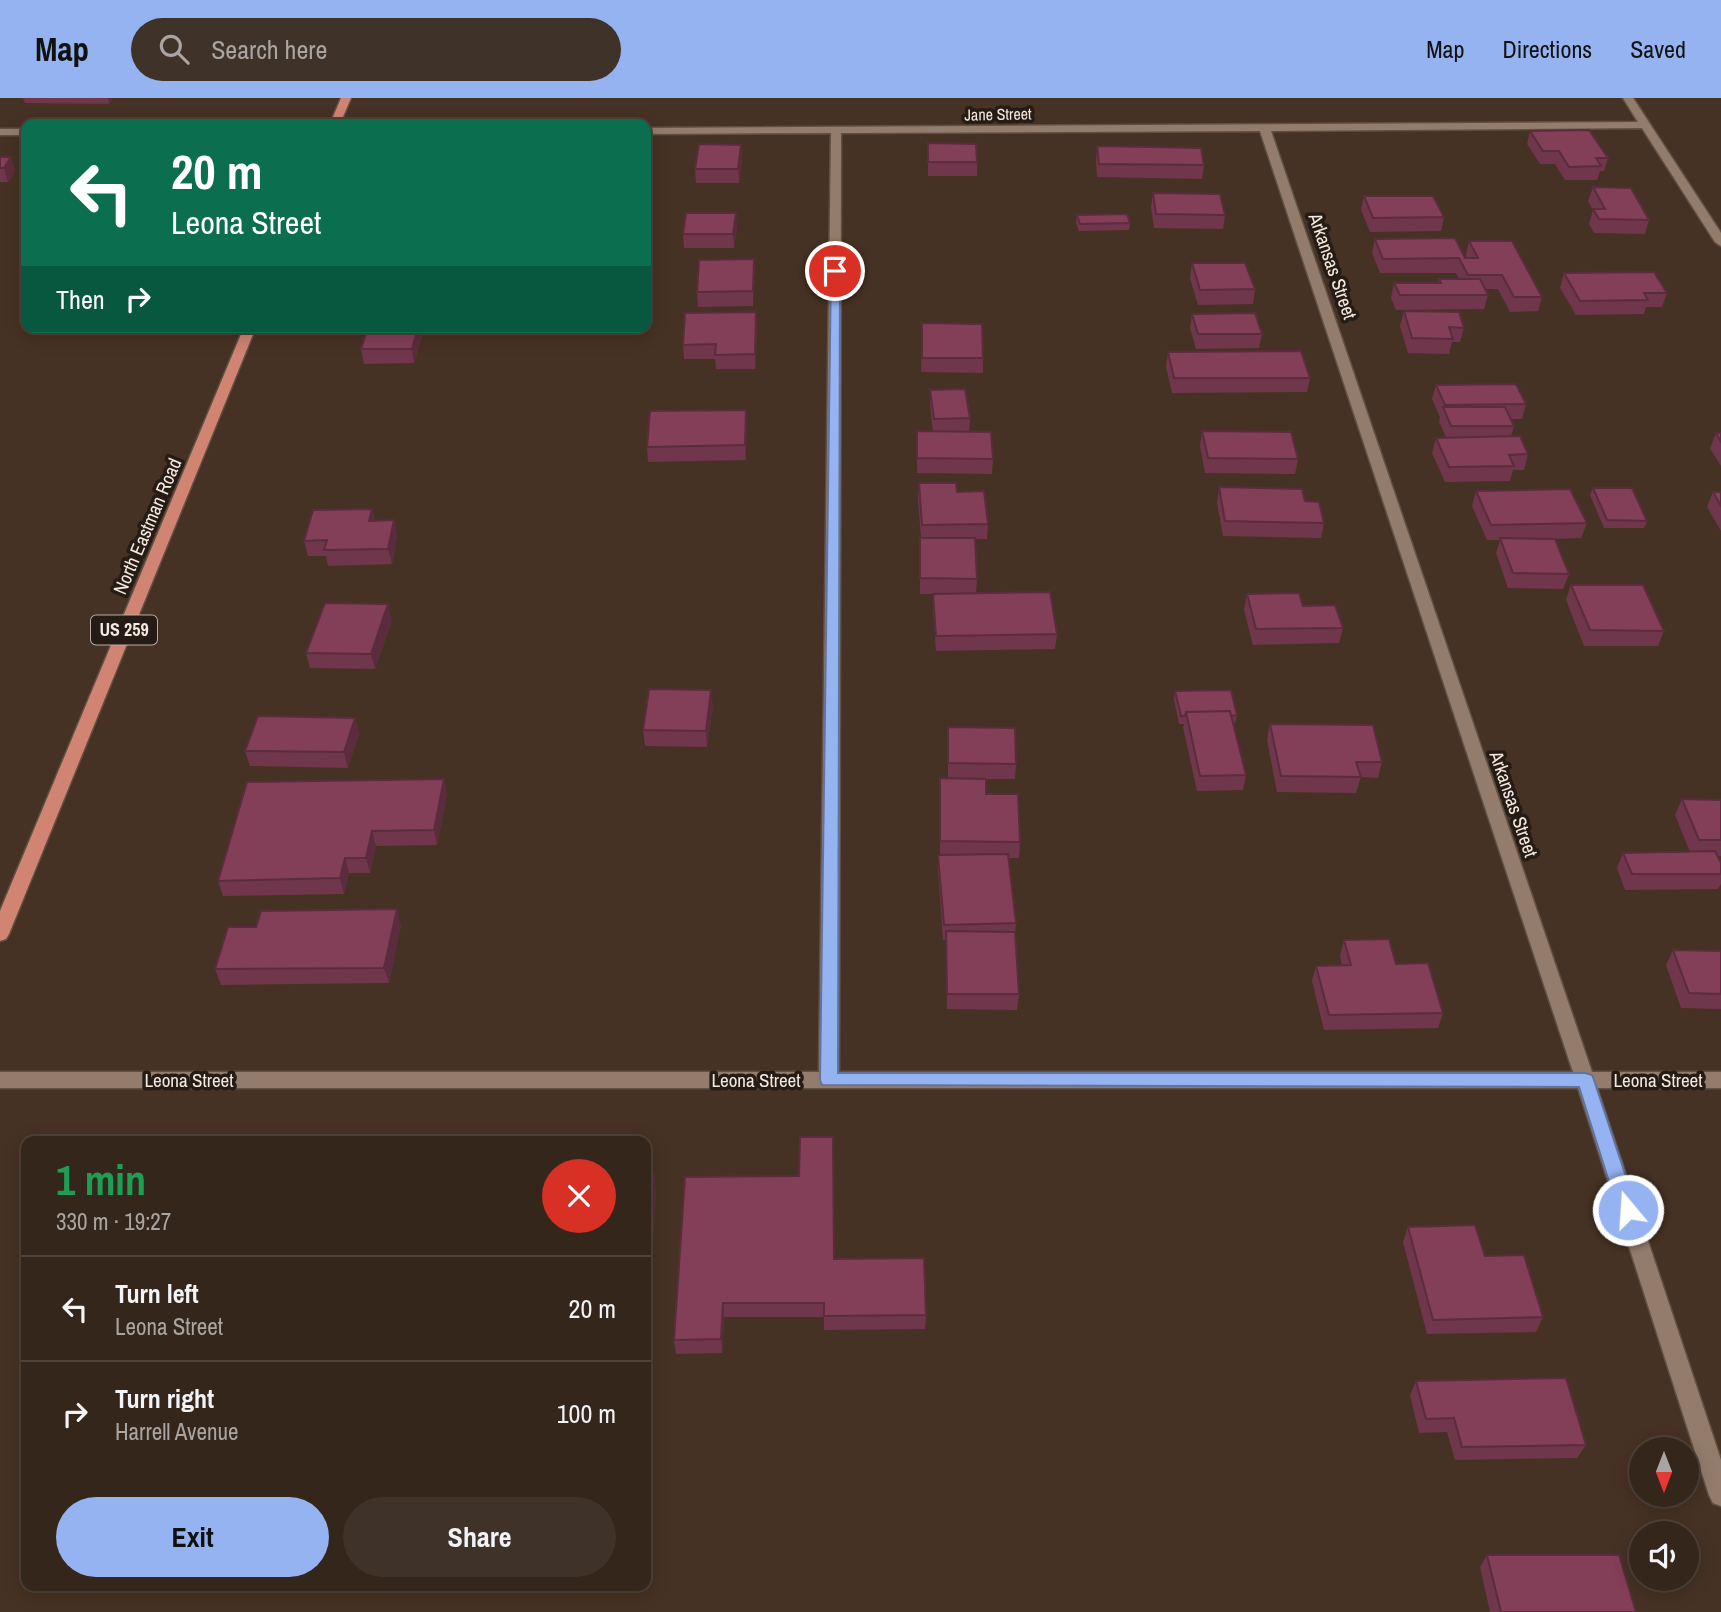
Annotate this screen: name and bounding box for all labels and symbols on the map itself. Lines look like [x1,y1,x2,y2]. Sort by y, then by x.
street label: Jane Street [964,102,1032,126]
street label: Arkansas Street [1302,208,1364,323]
pin [805,241,865,301]
street label: North Eastman Road [107,454,187,598]
road number: US 259 [91,616,157,644]
street label: Arkansas Street [1483,746,1545,861]
street label: Leona Street [144,1067,234,1093]
street label: Leona Street [711,1067,801,1093]
street label: Leona Street [1613,1067,1703,1093]
position arrow [1591,1173,1665,1247]
north arrow [1629,1437,1699,1507]

